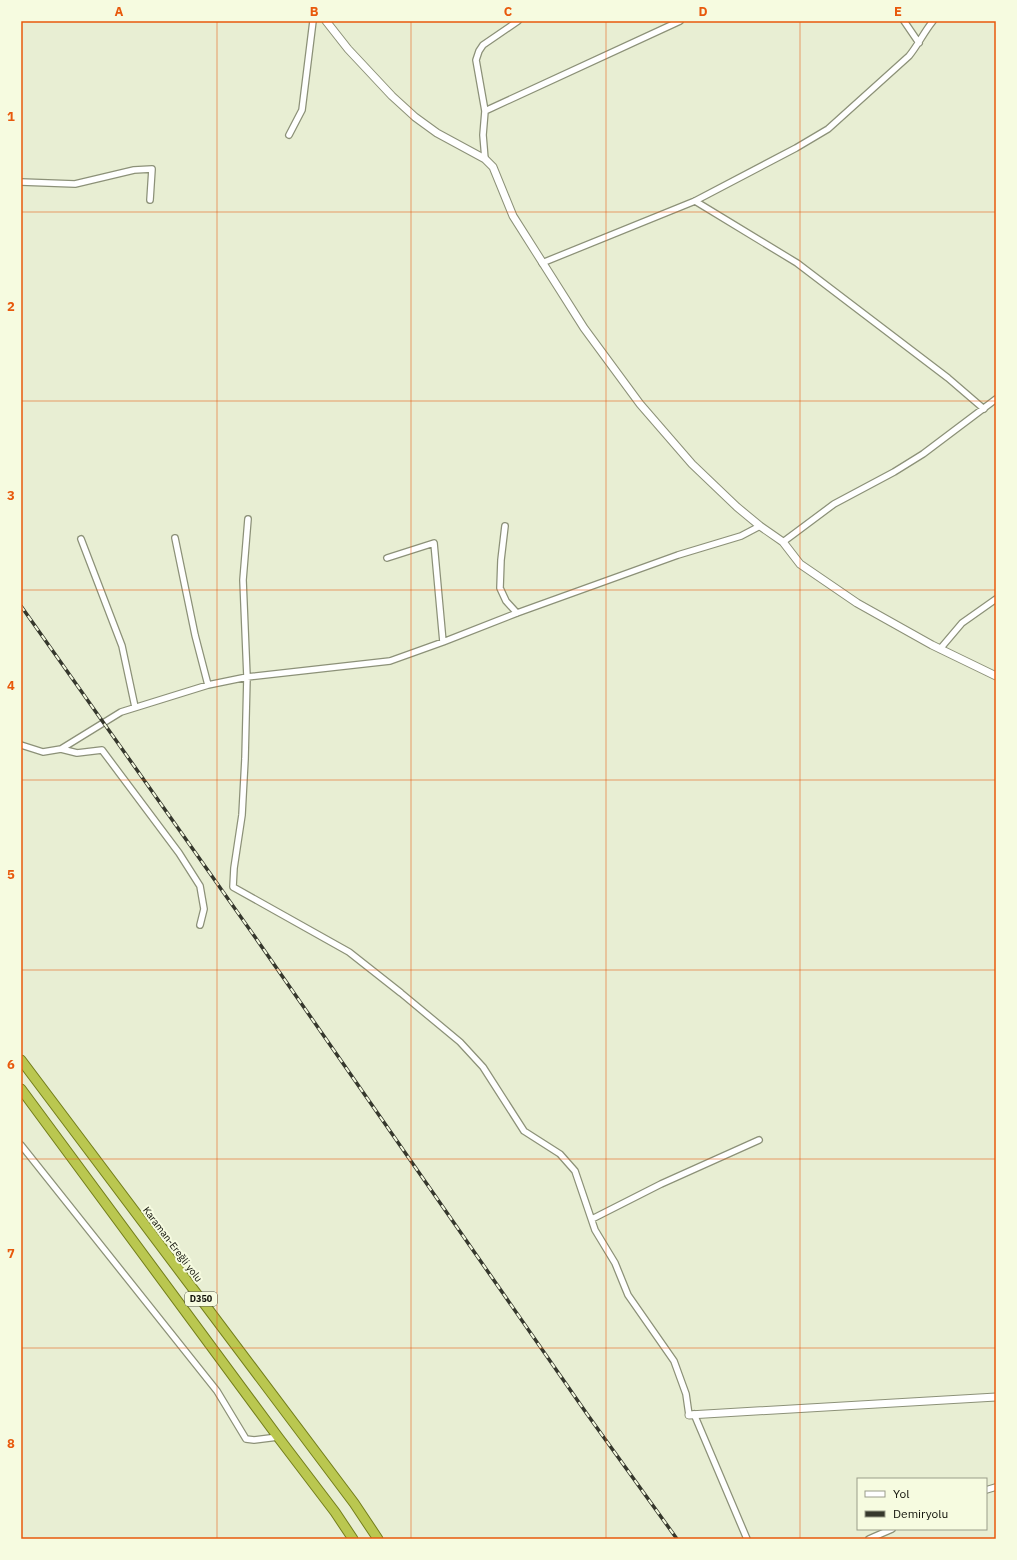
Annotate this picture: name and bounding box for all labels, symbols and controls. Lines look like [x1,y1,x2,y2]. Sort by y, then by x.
text: A [115,3,124,20]
text: B [310,3,319,20]
text: C [504,3,513,20]
text: D [698,3,708,20]
text: E [894,3,902,20]
text: 1 [7,108,15,125]
text: 2 [7,298,15,315]
text: 3 [7,487,15,504]
text: 4 [7,677,15,694]
text: 5 [7,866,15,883]
text: 6 [7,1056,15,1073]
street label: Karaman-Ereğli yolu [140,1204,205,1285]
text: 7 [7,1245,15,1262]
road number: D350 [185,1292,217,1306]
text: 8 [7,1435,15,1452]
legend [857,1478,987,1530]
text: Yol [893,1486,910,1501]
text: Demiryolu [893,1506,948,1521]

